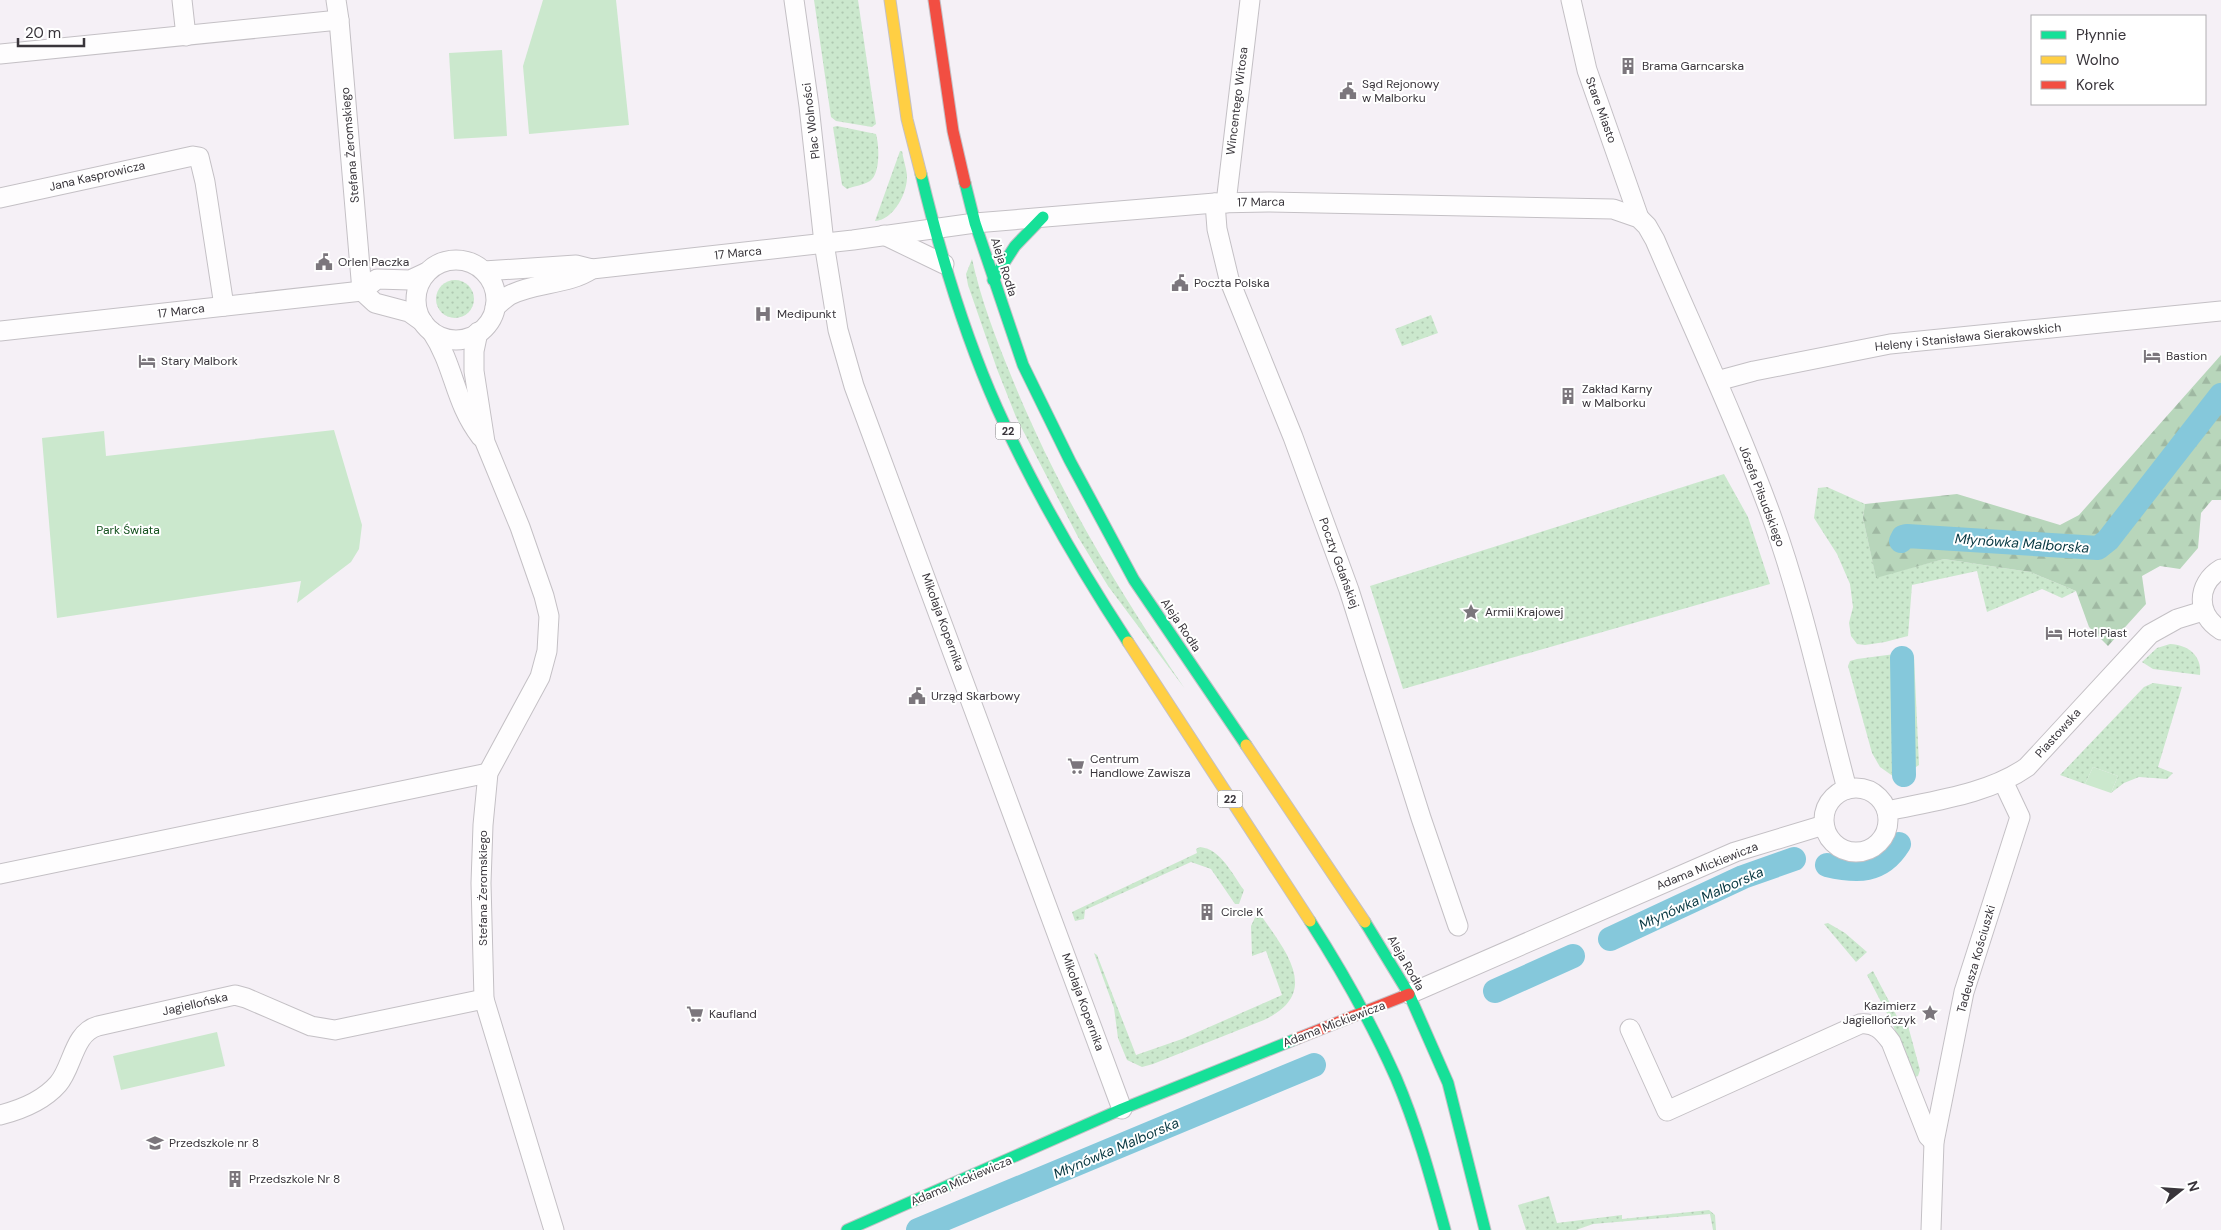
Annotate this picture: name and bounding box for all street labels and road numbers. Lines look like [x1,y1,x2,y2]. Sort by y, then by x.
street label: Wincentego Witosa [1222,46,1252,156]
street label: Stare Miasto [1582,75,1620,145]
street label: Plac Wolności [798,82,824,160]
street label: Stefana Żeromskiego [337,87,363,203]
street label: Jana Kasprowicza [47,157,147,195]
street label: 17 Marca [1237,194,1285,210]
street label: Aleja Rodła [987,235,1021,299]
street label: 17 Marca [714,243,762,263]
street label: 17 Marca [156,300,206,322]
street label: Heleny i Stanisława Sierakowskich [1874,319,2062,355]
road number: 22 [996,422,1020,440]
street label: Józefa Piłsudskiego [1735,443,1789,549]
street label: Poczty Gdańskiej [1315,515,1363,611]
street label: Mikołaja Kopernika [918,571,968,673]
street label: Aleja Rodła [1157,595,1205,655]
street label: Piastowska [2032,705,2084,761]
road number: 22 [1218,791,1242,808]
street label: Stefana Żeromskiego [475,830,491,946]
street label: Adama Mickiewicza [1654,838,1760,894]
street label: Tadeusza Kościuszki [1953,903,1999,1015]
street label: Aleja Rodła [1384,933,1428,993]
street label: Mikołaja Kopernika [1058,951,1108,1053]
street label: Jagiellońska [161,989,229,1019]
street label: Adama Mickiewicza [1281,997,1387,1051]
street label: Adama Mickiewicza [908,1152,1014,1210]

